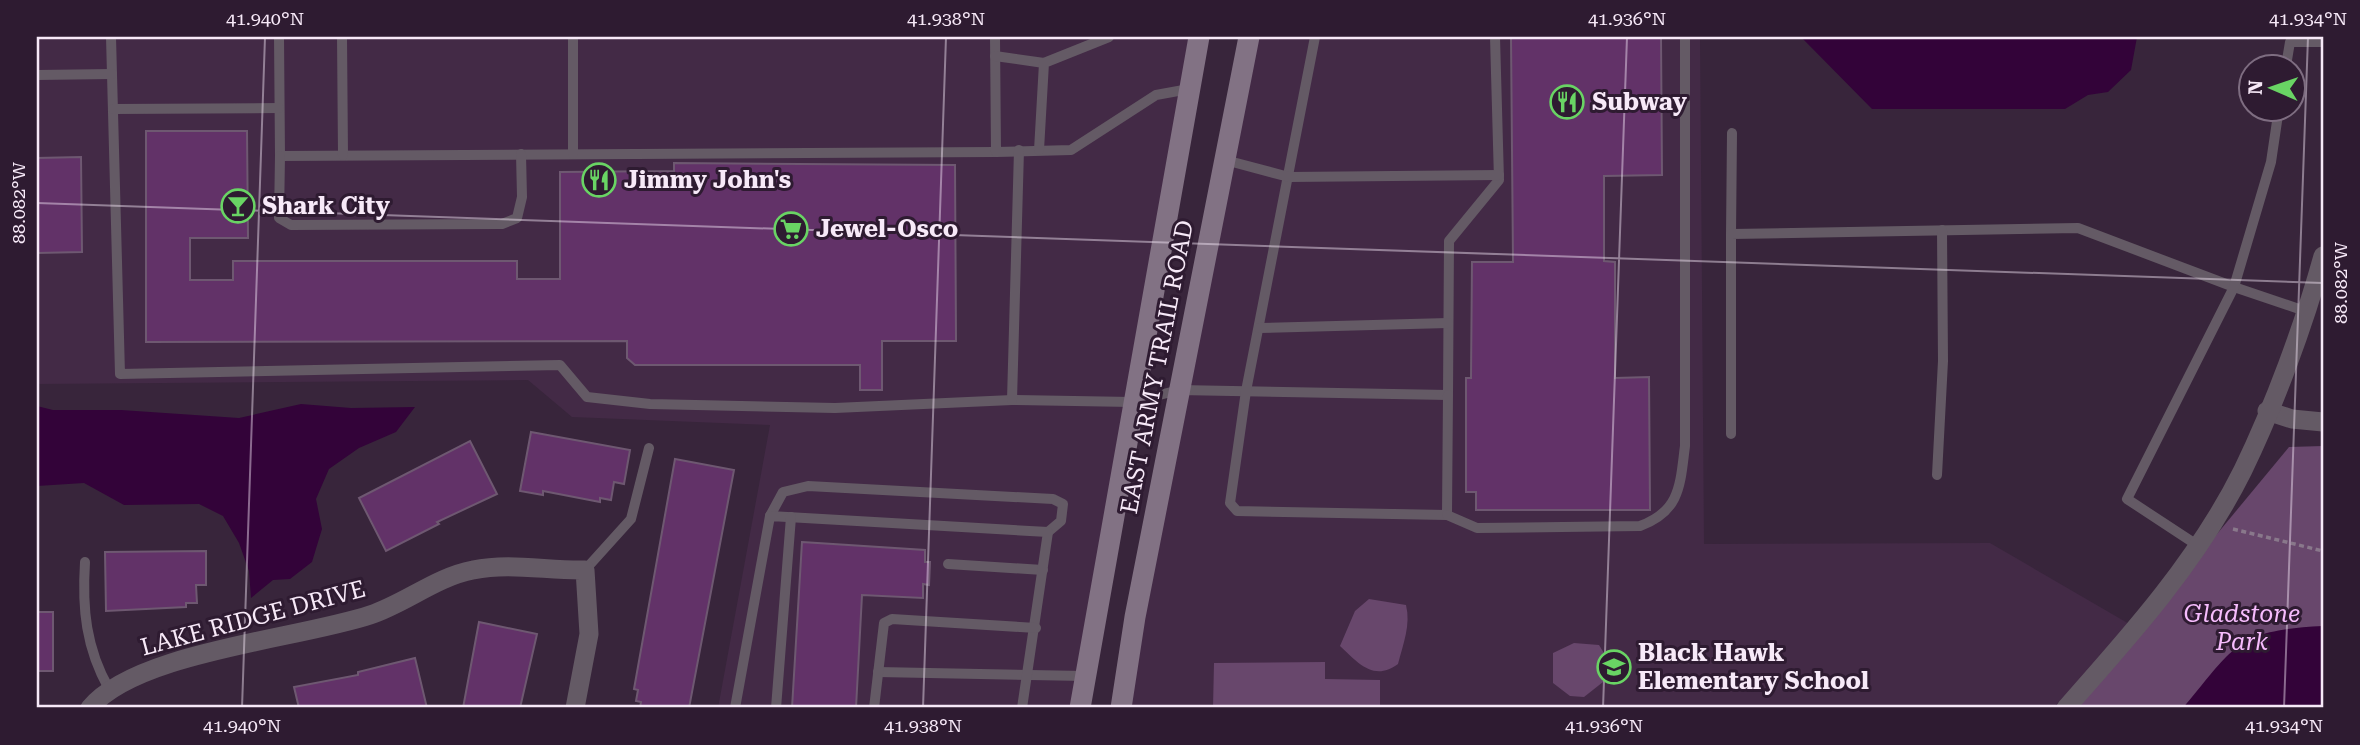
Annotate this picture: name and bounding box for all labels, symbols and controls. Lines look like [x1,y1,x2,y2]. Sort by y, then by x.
text: 41.940°N [226,8,304,29]
text: 41.938°N [907,8,985,29]
text: 41.936°N [1588,8,1666,29]
text: 41.934°N [2269,8,2347,29]
north arrow [2238,52,2308,122]
text: N [2244,79,2267,95]
restaurant icon: Subway [1548,83,1586,121]
place label: Subway [1592,88,1687,116]
text: 88.082°W [8,161,29,244]
restaurant icon: Jimmy John's [580,161,618,199]
place label: Jimmy John's [624,166,791,194]
bar icon: Shark City [219,187,257,225]
place label: Shark City [262,192,391,220]
supermarket icon: Jewel-Osco [772,210,810,248]
place label: Jewel-Osco [816,215,958,243]
street label: EAST ARMY TRAIL ROAD [1115,218,1199,516]
text: 88.082°W [2330,241,2351,324]
street label: LAKE RIDGE DRIVE [138,575,368,661]
park label: Gladstone Park [2184,600,2300,656]
place label: Black Hawk Elementary School [1638,639,1869,695]
school or university icon: Black Hawk Elementary School [1595,648,1633,686]
text: 41.940°N [203,715,281,736]
text: 41.938°N [884,715,962,736]
text: 41.936°N [1565,715,1643,736]
text: 41.934°N [2245,715,2323,736]

